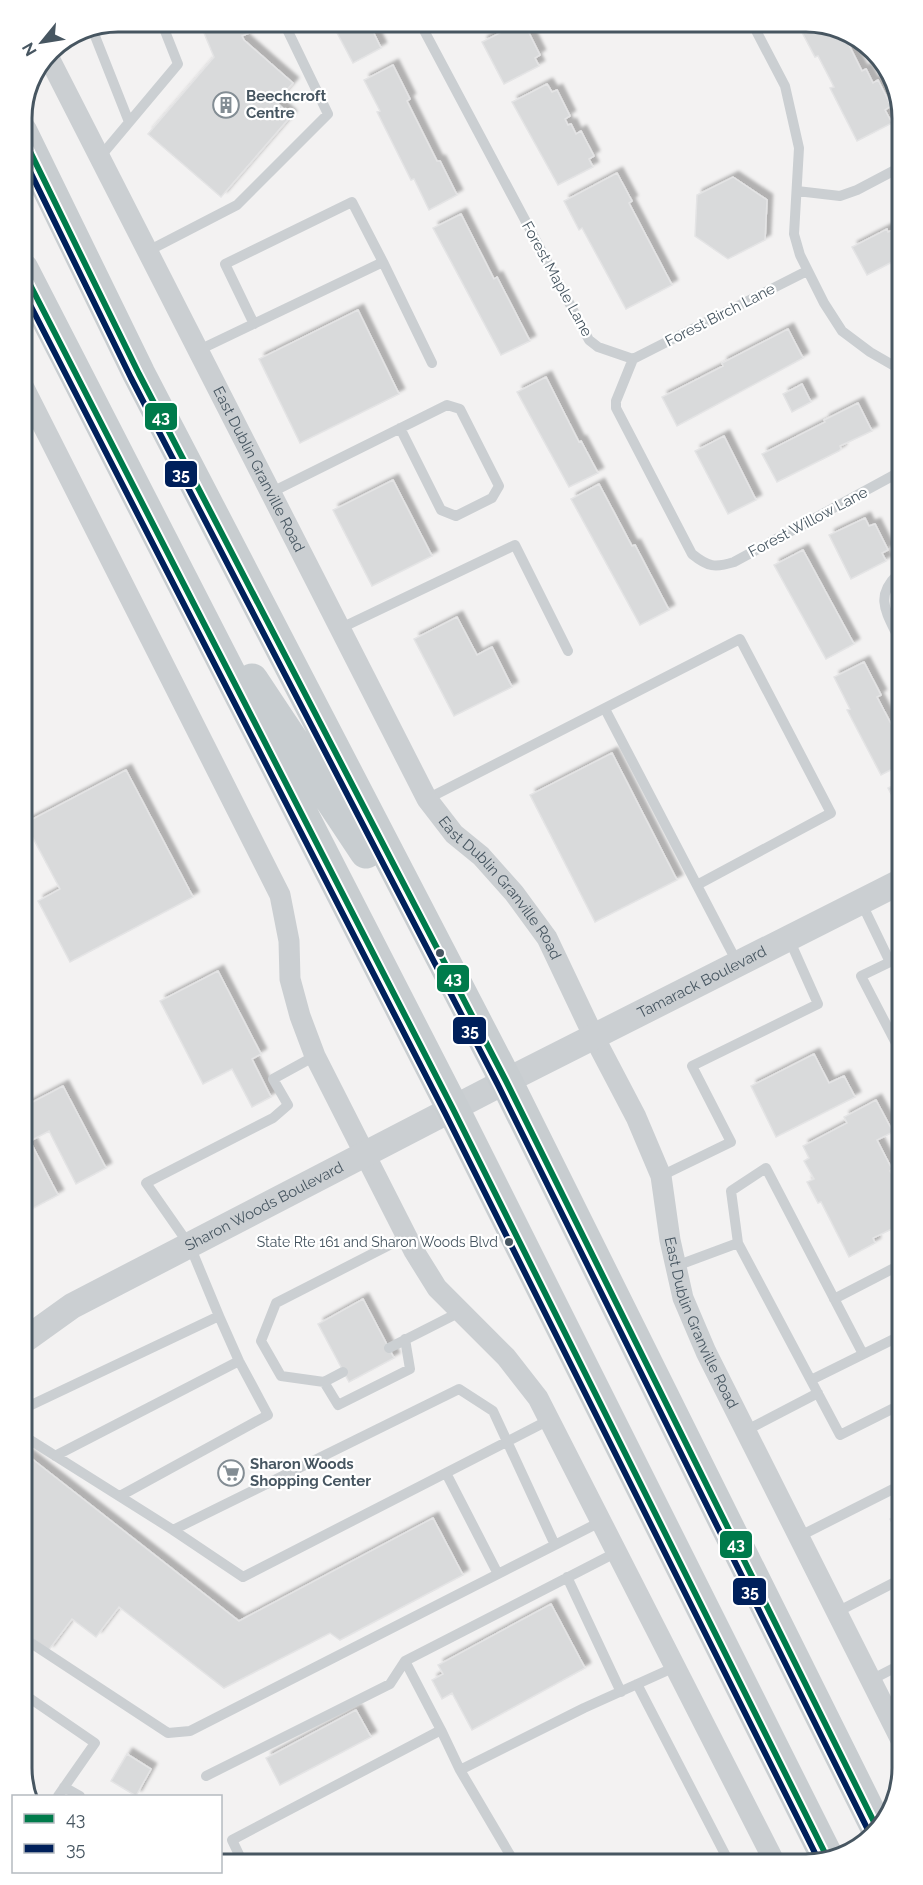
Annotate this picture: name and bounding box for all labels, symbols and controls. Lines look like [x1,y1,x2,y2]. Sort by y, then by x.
north arrow [12,12,72,72]
text: N [18,39,41,59]
place label: Beechcroft Centre [246,87,326,122]
building icon: Beechcroft Centre [211,90,241,120]
street label: Forest Maple Lane [518,218,596,340]
street label: Forest Birch Lane [662,279,778,350]
street label: East Dublin Granville Road [209,383,308,555]
line badge: 43 [144,402,178,431]
text: 43 [152,408,170,427]
line badge: 35 [164,460,198,488]
text: 35 [172,465,190,484]
street label: Forest Willow Lane [745,483,871,561]
street label: East Dublin Granville Road [435,813,565,963]
street label: Tamarack Boulevard [634,942,769,1022]
unlabelled marker [434,947,446,959]
line badge: 43 [436,964,470,993]
text: 43 [444,969,462,988]
line badge: 35 [452,1016,487,1045]
text: 35 [461,1021,479,1040]
street label: Sharon Woods Boulevard [182,1158,346,1255]
place label: State Rte 161 and Sharon Woods Blvd [257,1234,498,1250]
street label: East Dublin Granville Road [661,1235,742,1411]
marker: State Rte 161 and Sharon Woods Blvd [503,1236,515,1248]
place label: Sharon Woods Shopping Center [250,1455,371,1490]
supermarket icon: Sharon Woods Shopping Center [216,1458,246,1488]
line badge: 43 [719,1530,753,1559]
text: 43 [727,1535,745,1554]
line badge: 35 [732,1577,767,1606]
text: 35 [741,1582,759,1601]
legend [12,1795,222,1873]
text: 43 [66,1808,85,1829]
text: 35 [66,1838,86,1859]

